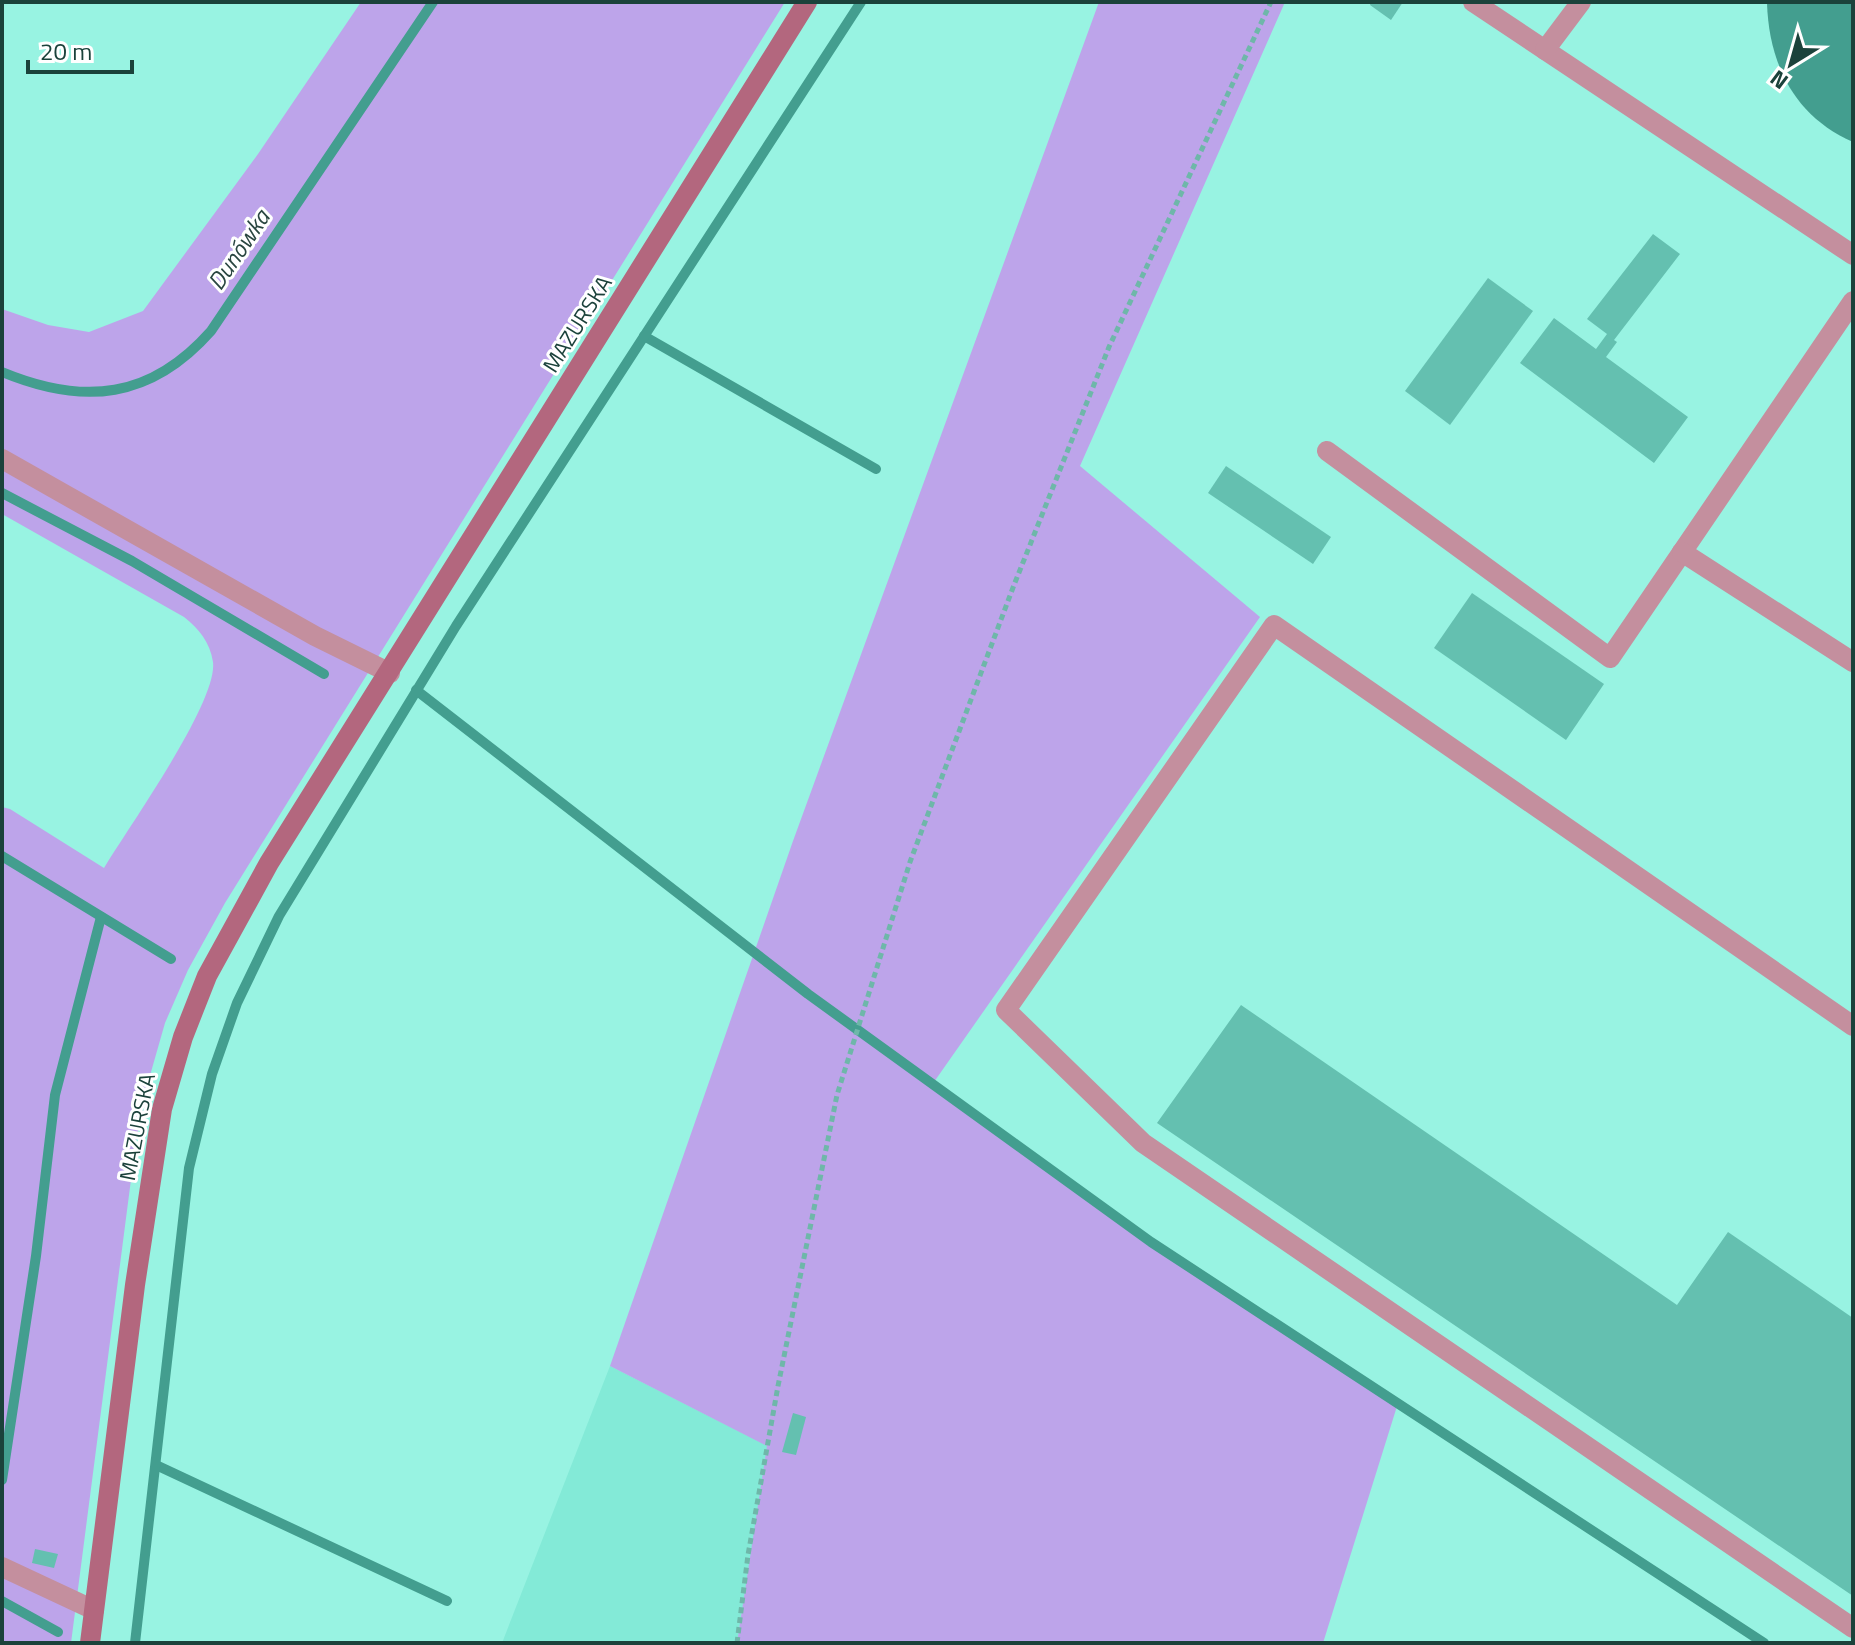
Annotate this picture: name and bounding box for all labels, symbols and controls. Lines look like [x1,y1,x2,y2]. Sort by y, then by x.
scale bar [28,24,132,74]
north arrow [1751,24,1831,104]
text: 20 m [40,33,92,69]
text: N [1763,62,1795,98]
water label: Dunówka [198,200,279,297]
street label: MAZURSKA [534,269,620,379]
street label: MAZURSKA [110,1070,164,1184]

